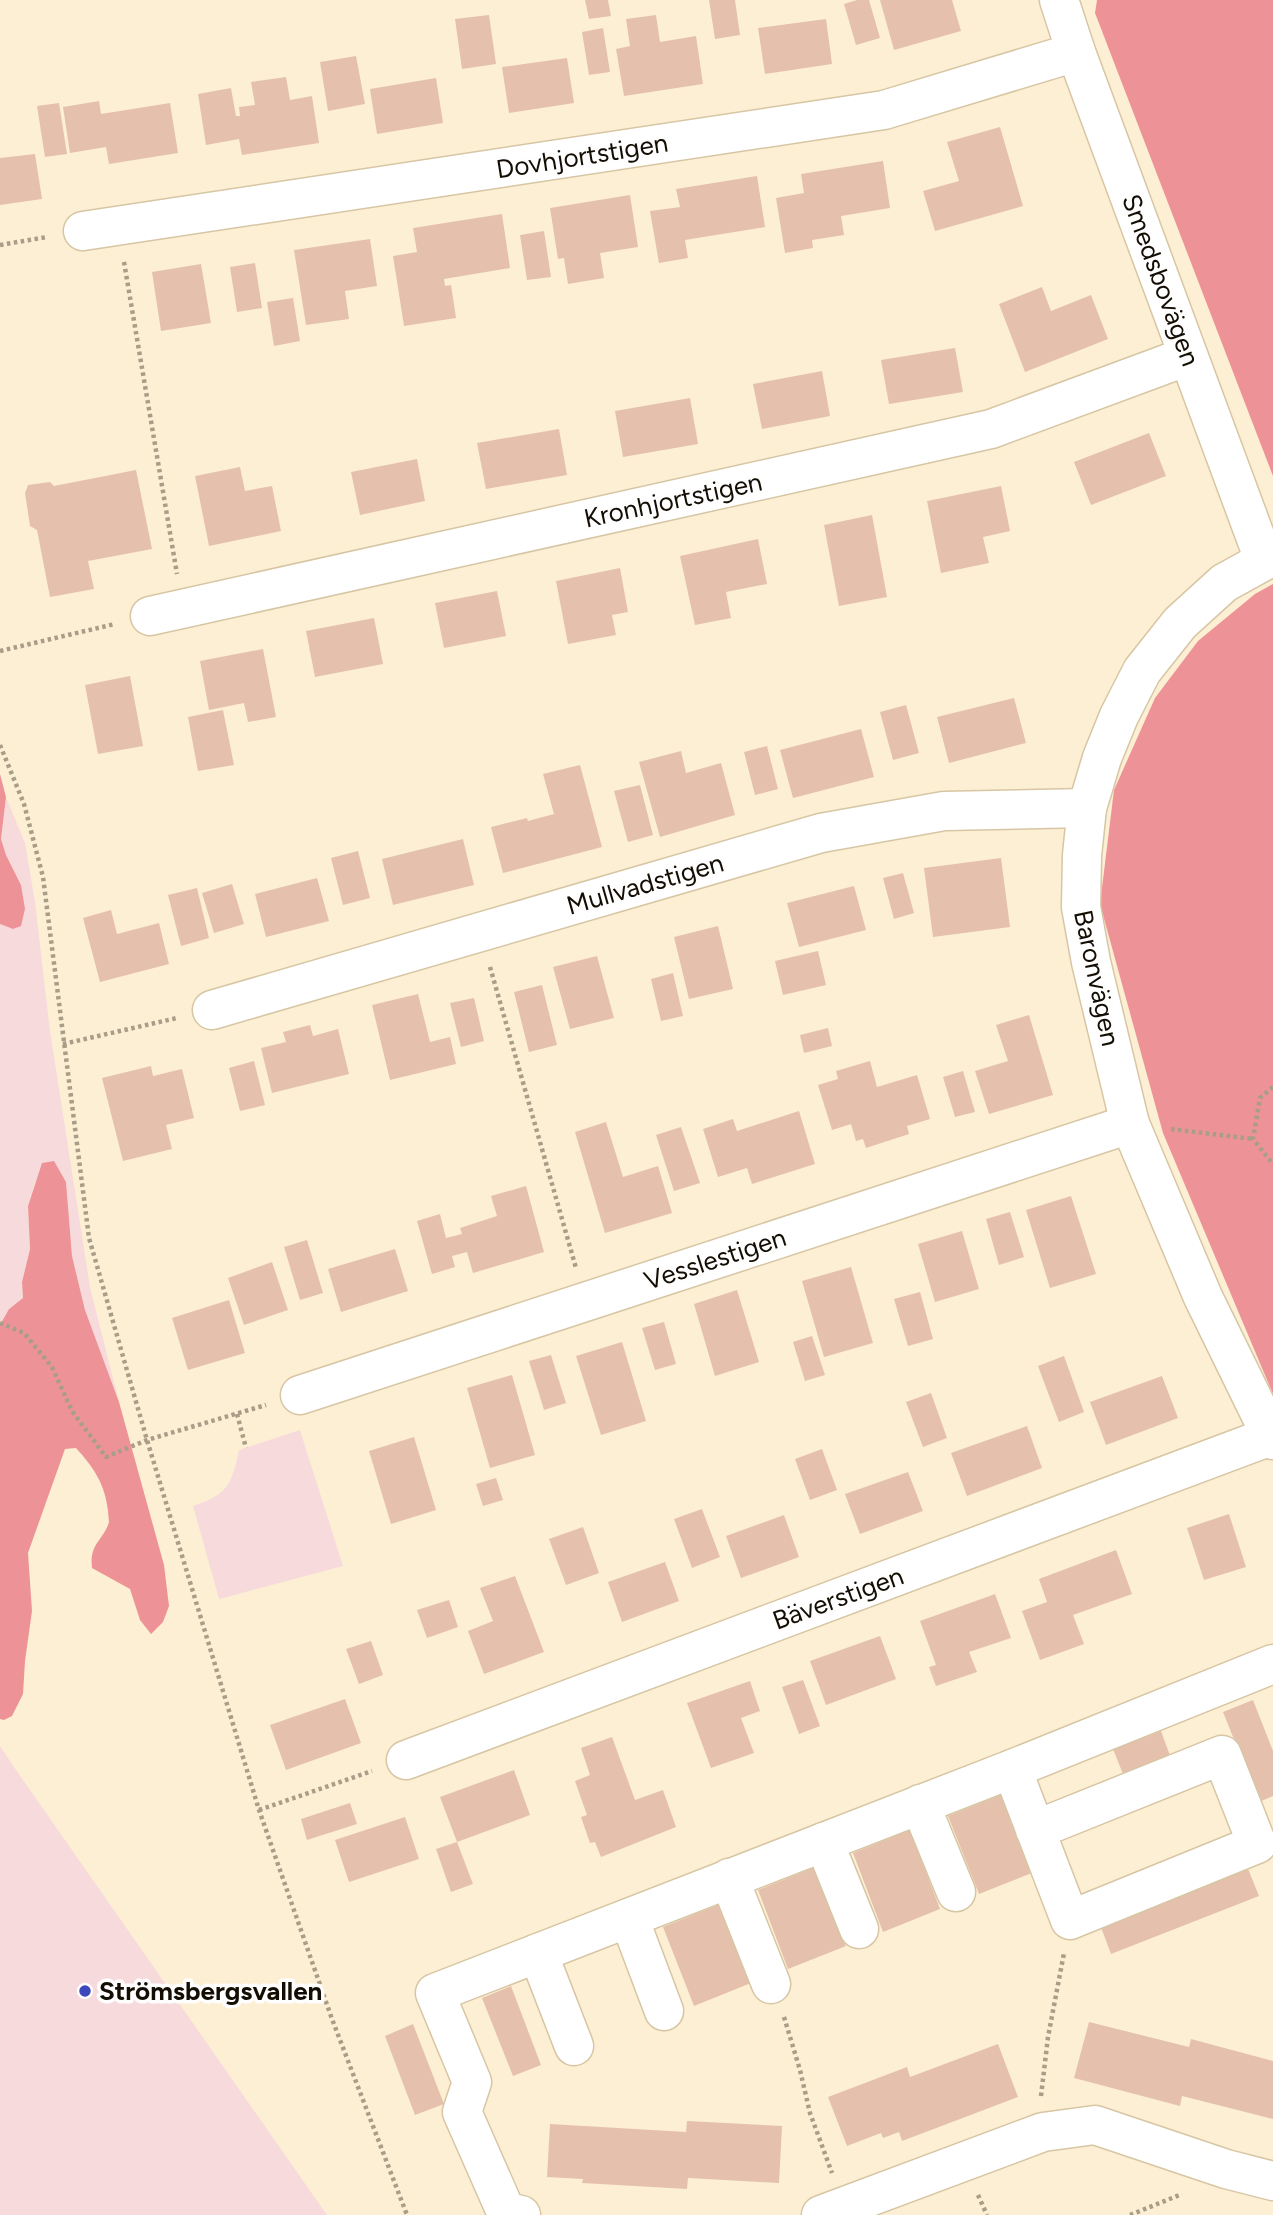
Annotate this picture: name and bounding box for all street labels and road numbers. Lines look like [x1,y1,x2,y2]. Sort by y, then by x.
street label: Dovhjortstigen [494,127,670,185]
street label: Smedsbovägen [1115,190,1207,370]
street label: Kronhjortstigen [581,465,765,535]
street label: Mullvadstigen [563,846,727,922]
street label: Baronvägen [1067,907,1127,1049]
street label: Vesslestigen [640,1221,790,1297]
street label: Bäverstigen [768,1560,908,1636]

